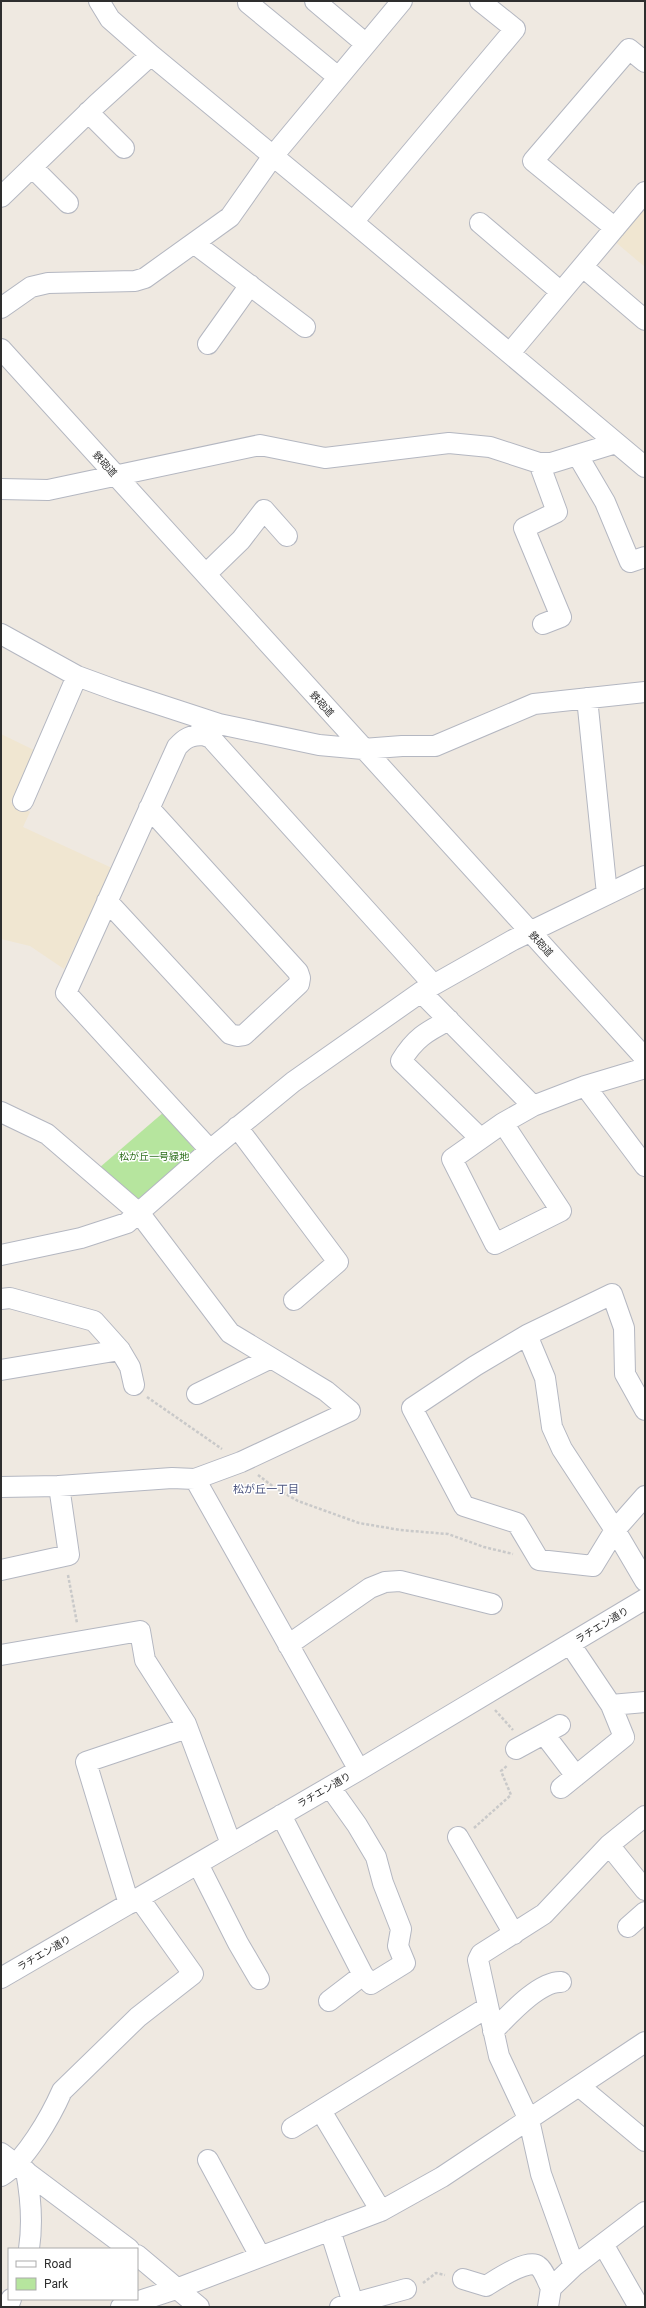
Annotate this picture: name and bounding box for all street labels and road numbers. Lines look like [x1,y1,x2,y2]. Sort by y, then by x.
street label: 鉄砲道 [91,449,119,479]
street label: 鉄砲道 [308,689,336,719]
street label: 鉄砲道 [527,929,555,959]
street label: ラチエン通り [573,1605,631,1645]
street label: ラチエン通り [295,1770,353,1810]
street label: ラチエン通り [15,1933,73,1973]

